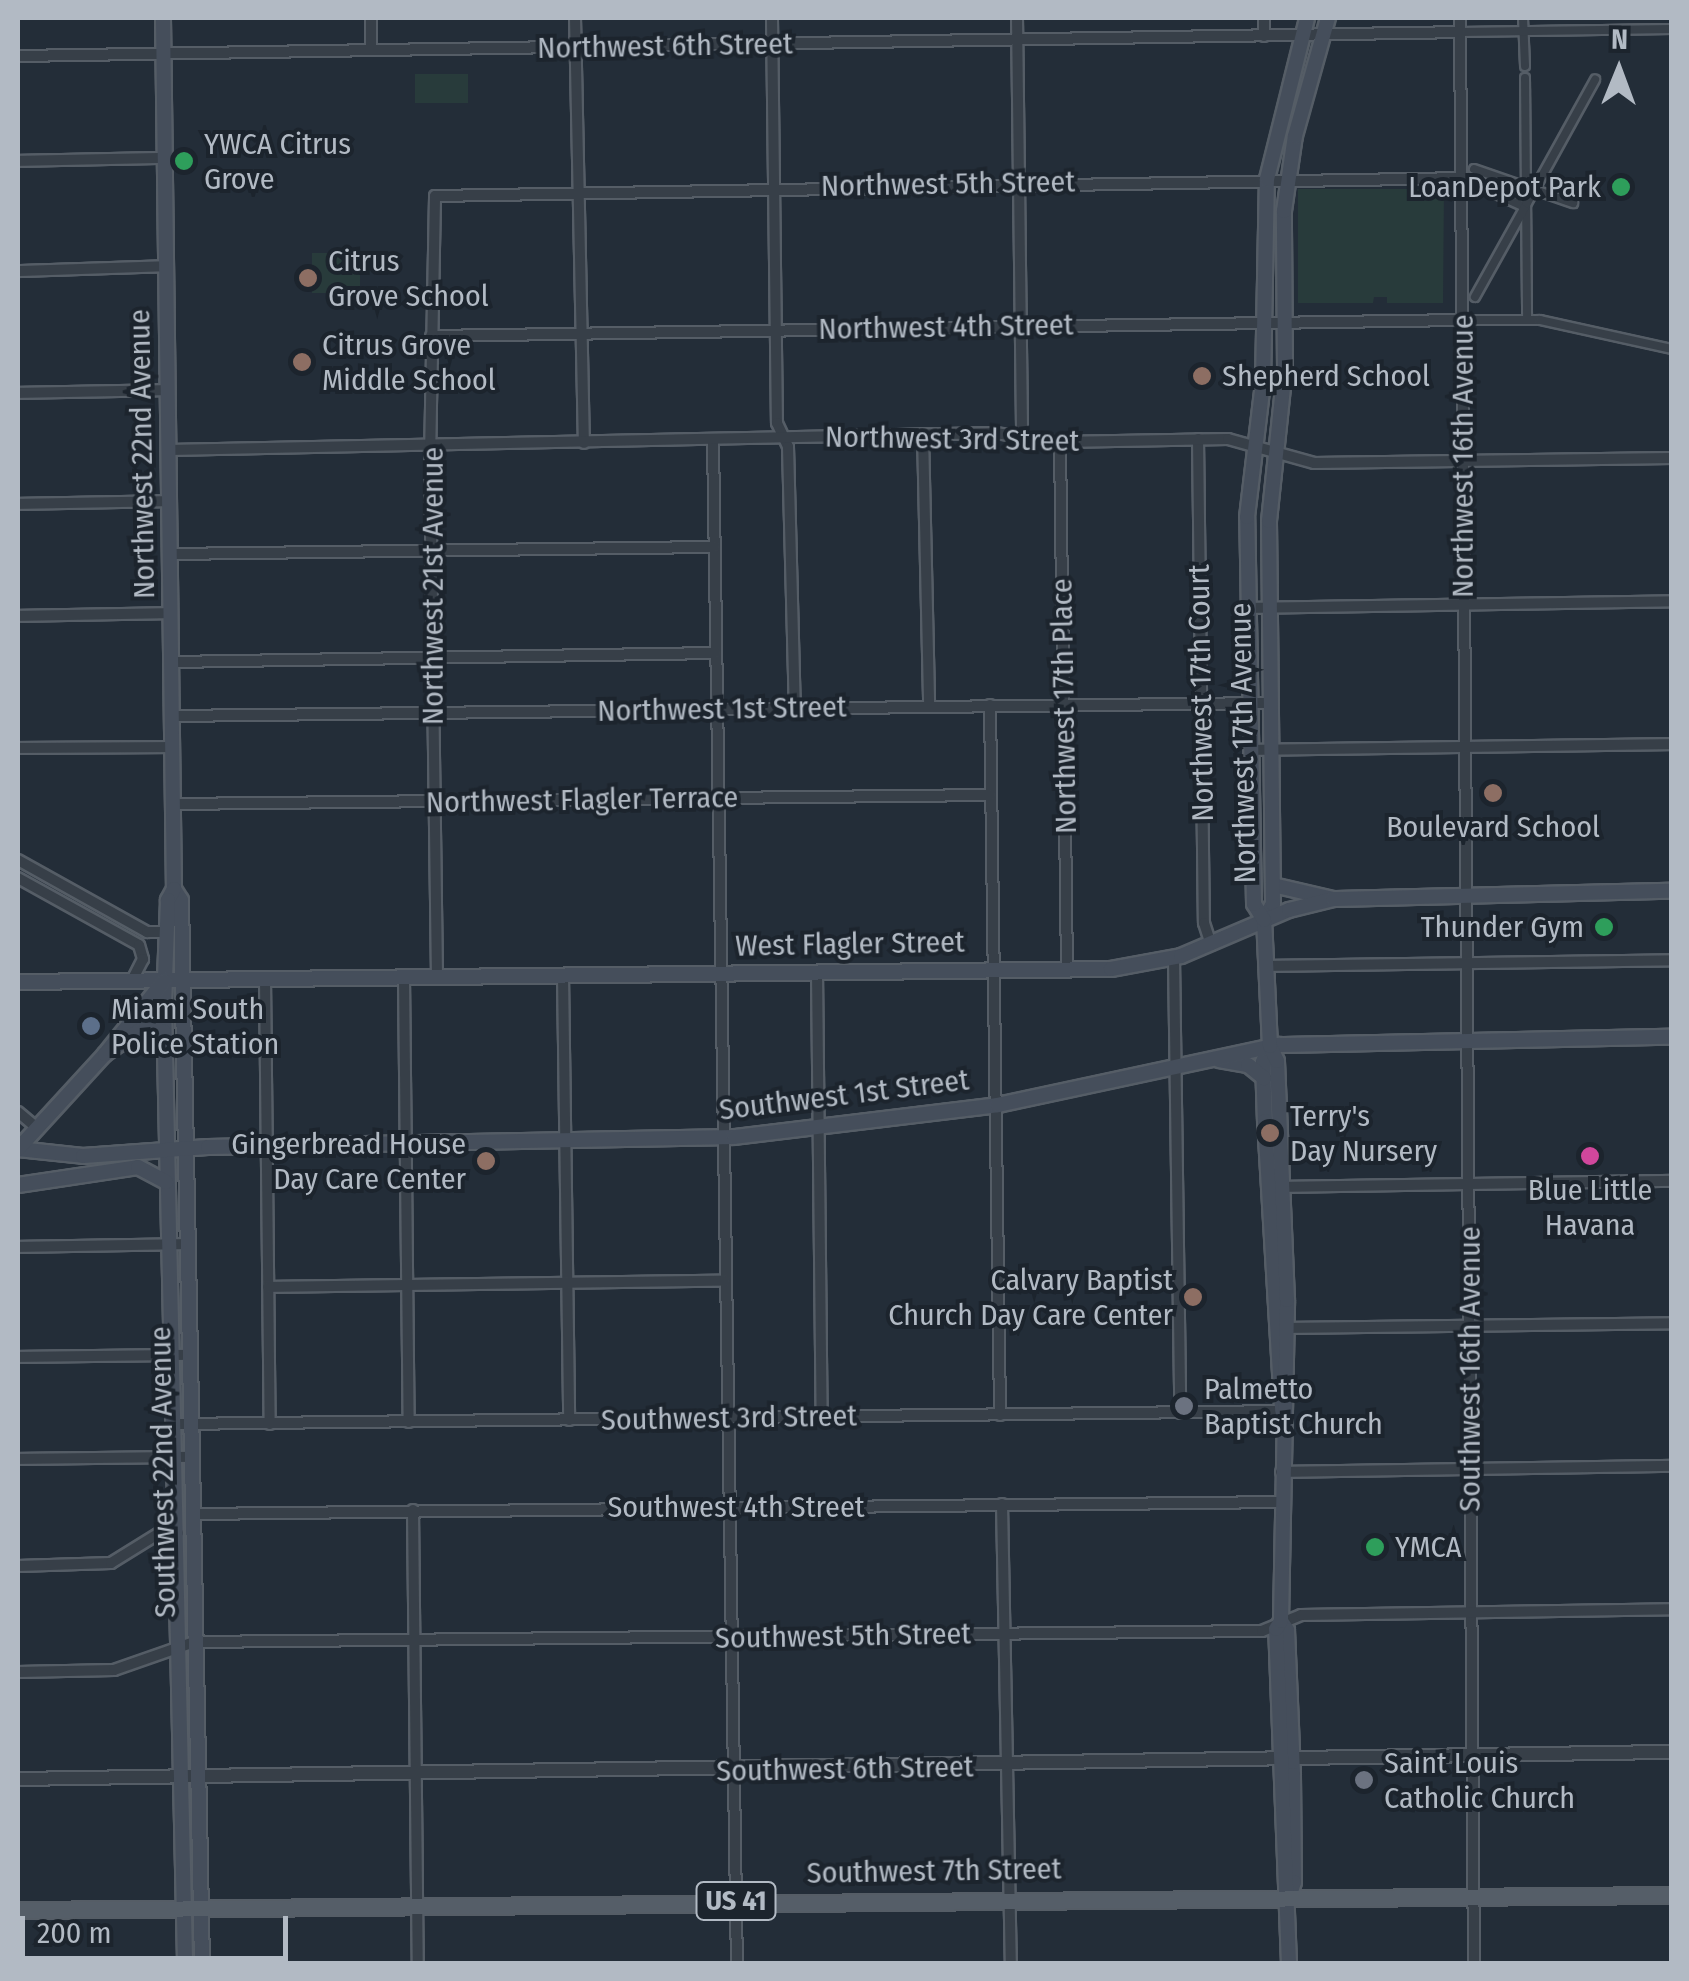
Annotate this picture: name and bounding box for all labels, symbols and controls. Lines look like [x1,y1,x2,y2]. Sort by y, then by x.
north arrow [1569,20,1669,120]
text: N [1611,23,1628,56]
street label: Northwest 6th Street [537,26,793,66]
place label: YWCA Citrus Grove [204,126,351,196]
marker: YWCA Citrus Grove [173,150,195,172]
street label: Northwest 5th Street [821,164,1075,204]
place label: LoanDepot Park [1408,169,1601,205]
marker: LoanDepot Park [1610,176,1632,198]
place label: Citrus Grove School [328,243,489,314]
marker: Citrus Grove School [297,267,319,289]
street label: Northwest 4th Street [818,307,1074,347]
street label: Northwest 22nd Avenue [121,309,163,599]
street label: Northwest 16th Avenue [1445,314,1481,598]
place label: Citrus Grove Middle School [322,327,496,398]
marker: Citrus Grove Middle School [291,351,313,373]
place label: Shepherd School [1222,358,1430,394]
marker: Shepherd School [1191,365,1213,387]
street label: Northwest 3rd Street [825,419,1079,459]
street label: Northwest 21st Avenue [415,447,451,725]
street label: Northwest 17th Court [1181,564,1221,822]
street label: Northwest 17th Place [1044,578,1084,834]
street label: Northwest 17th Avenue [1223,602,1263,884]
street label: Northwest 1st Street [597,689,847,729]
street label: Northwest Flagler Terrace [426,779,738,821]
marker: Boulevard School [1482,782,1504,804]
place label: Boulevard School [1386,809,1600,845]
place label: Thunder Gym [1421,909,1584,945]
marker: Thunder Gym [1593,916,1615,938]
street label: West Flagler Street [735,924,965,964]
place label: Miami South Police Station [111,991,279,1062]
marker: Miami South Police Station [80,1015,102,1037]
street label: Southwest 1st Street [717,1062,971,1128]
place label: Terry's Day Nursery [1290,1098,1437,1168]
marker: Terry's Day Nursery [1259,1122,1281,1144]
place label: Gingerbread House Day Care Center [231,1126,466,1196]
marker: Blue Little Havana [1579,1145,1601,1167]
marker: Gingerbread House Day Care Center [475,1150,497,1172]
place label: Blue Little Havana [1528,1172,1652,1242]
street label: Southwest 16th Avenue [1452,1226,1488,1512]
place label: Calvary Baptist Church Day Care Center [888,1262,1173,1332]
marker: Calvary Baptist Church Day Care Center [1182,1286,1204,1308]
street label: Southwest 22nd Avenue [142,1326,184,1618]
place label: Palmetto Baptist Church [1204,1371,1383,1442]
marker: Palmetto Baptist Church [1173,1395,1195,1417]
street label: Southwest 3rd Street [601,1398,857,1438]
street label: Southwest 4th Street [607,1489,865,1525]
place label: YMCA [1395,1529,1462,1565]
marker: YMCA [1364,1536,1386,1558]
street label: Southwest 5th Street [715,1616,971,1656]
place label: Saint Louis Catholic Church [1384,1745,1575,1816]
street label: Southwest 6th Street [716,1749,974,1789]
marker: Saint Louis Catholic Church [1353,1769,1375,1791]
street label: Southwest 7th Street [806,1851,1062,1891]
road number: US 41 [694,1878,778,1924]
scale bar [25,1896,292,1958]
text: 200 m [37,1915,112,1951]

